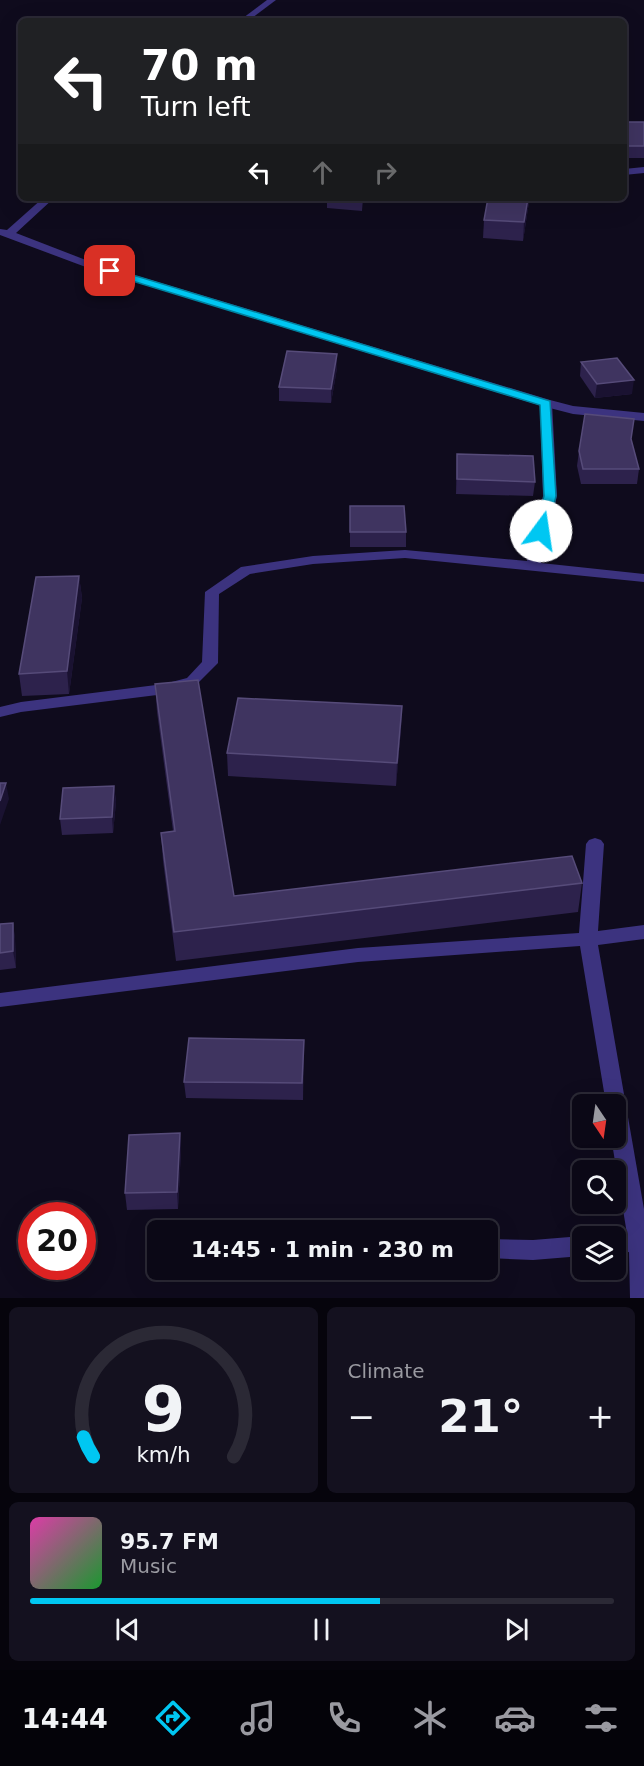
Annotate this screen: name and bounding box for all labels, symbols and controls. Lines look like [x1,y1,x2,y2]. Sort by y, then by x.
text: 70 m [141,41,258,90]
icon: left [42,42,120,120]
text: Turn left [141,91,251,122]
icon: left [243,156,276,189]
icon: ahead [306,156,339,189]
icon: right [369,156,402,189]
pin [84,245,135,296]
icon: arrive [93,254,126,287]
position arrow [509,499,573,563]
north arrow [572,1094,626,1148]
map controls [572,1094,626,1280]
button: search [572,1160,626,1214]
speed limit sign: 20 [18,1202,96,1280]
button: layers [572,1226,626,1280]
text: 14:45 · 1 min · 230 m [191,1237,454,1262]
text: Climate [348,1359,424,1383]
text: 9 [142,1373,185,1446]
text: 21° [438,1390,523,1443]
text: − [348,1397,375,1436]
text: + [586,1397,614,1436]
text: km/h [136,1442,190,1467]
text: 95.7 FM [120,1529,219,1554]
text: Music [120,1554,177,1578]
icon: previous [111,1613,144,1646]
icon: pause [305,1613,338,1646]
icon: next [500,1613,533,1646]
icon: directions [152,1697,194,1739]
icon: music [237,1697,279,1739]
icon: phone [323,1697,365,1739]
icon: climate [409,1697,451,1739]
icon: car [494,1697,536,1739]
icon: filters [580,1697,622,1739]
text: 14:44 [22,1703,108,1734]

